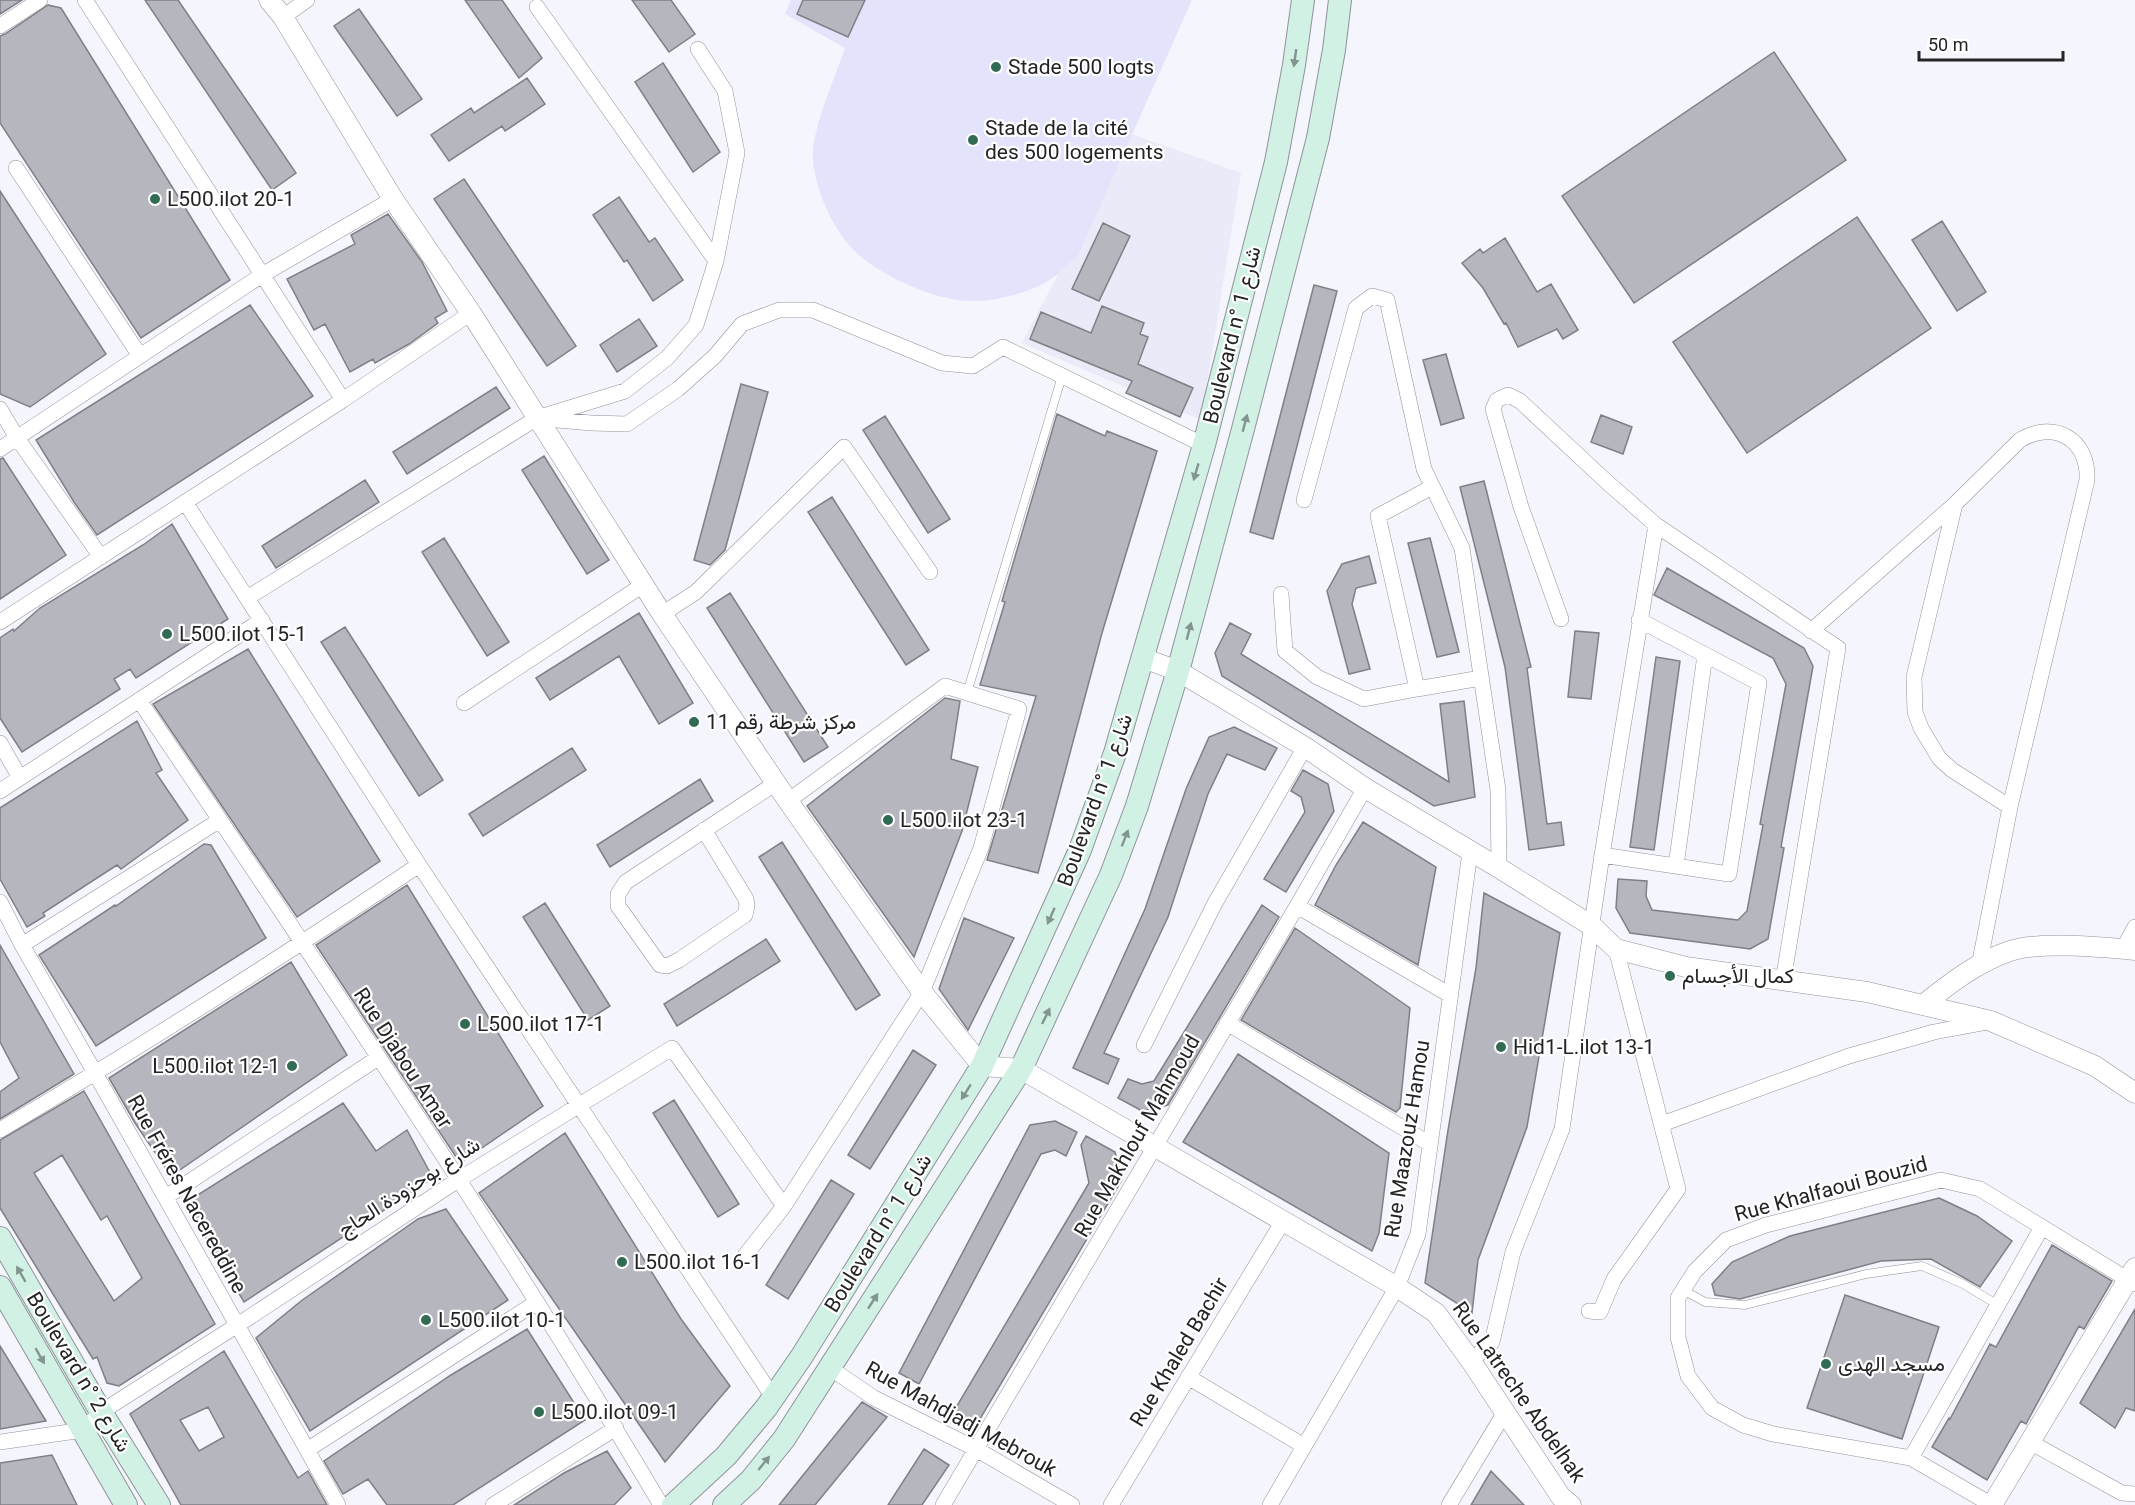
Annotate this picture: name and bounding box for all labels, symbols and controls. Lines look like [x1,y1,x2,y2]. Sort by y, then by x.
scale bar [1919,24,2063,62]
text: 50 m [1928,34,1968,55]
one-way arrow [1291,49,1300,68]
place label: Stade 500 logts [1008,55,1154,79]
marker: Stade 500 logts [989,60,1003,74]
place label: Stade de la cité des 500 logements [985,116,1164,164]
marker: Stade de la cité des 500 logements [966,133,980,147]
place label: L500.ilot 20-1 [167,187,295,211]
marker: L500.ilot 20-1 [148,192,162,206]
street label: Boulevard n° شارع 1 [1198,244,1268,427]
one-way arrow [1240,414,1250,432]
one-way arrow [1191,463,1200,481]
place label: L500.ilot 15-1 [179,622,307,646]
one-way arrow [1184,622,1194,641]
marker: L500.ilot 15-1 [160,627,174,641]
place label: مركز شرطة رقم 11 [706,710,856,736]
street label: Boulevard n° شارع 1 [1053,710,1139,890]
marker: مركز شرطة رقم 11 [687,715,701,729]
place label: L500.ilot 23-1 [900,808,1028,832]
marker: L500.ilot 23-1 [881,813,895,827]
one-way arrow [1121,829,1130,847]
one-way arrow [1046,908,1055,925]
place label: كمال الأجسام [1682,964,1794,990]
marker: كمال الأجسام [1663,969,1677,983]
street label: Rue Djabou Amar [349,983,457,1133]
one-way arrow [1042,1008,1051,1025]
place label: L500.ilot 17-1 [477,1012,605,1036]
marker: L500.ilot 17-1 [458,1017,472,1031]
street label: Rue Makhlouf Mahmoud [1069,1031,1205,1241]
place label: Hid1-L.ilot 13-1 [1513,1035,1655,1059]
street label: Rue Maazouz Hamou [1380,1038,1434,1240]
marker: Hid1-L.ilot 13-1 [1494,1040,1508,1054]
place label: L500.ilot 12-1 [152,1054,280,1078]
marker: L500.ilot 12-1 [285,1059,299,1073]
one-way arrow [961,1084,972,1100]
street label: Rue Fréres Nacereddine [123,1091,251,1297]
street label: شارع بوحزودة الحاج [334,1132,485,1243]
street label: Boulevard n° شارع 1 [820,1149,938,1318]
street label: Rue Khalfaoui Bouzid [1732,1152,1930,1226]
place label: L500.ilot 16-1 [634,1250,762,1274]
marker: L500.ilot 16-1 [615,1255,629,1269]
one-way arrow [16,1265,26,1282]
street label: Rue Khaled Bachir [1125,1273,1233,1431]
street label: Boulevard n° شارع 2 [20,1288,136,1457]
one-way arrow [867,1293,878,1309]
street label: Rue Latreche Abdelhak [1448,1297,1591,1487]
place label: L500.ilot 10-1 [438,1308,566,1332]
marker: L500.ilot 10-1 [419,1313,433,1327]
one-way arrow [34,1348,45,1364]
place label: مسجد الهدى [1838,1352,1945,1377]
street label: Rue Mahdjadj Mebrouk [861,1356,1061,1482]
marker: مسجد الهدى [1819,1357,1833,1371]
place label: L500.ilot 09-1 [551,1400,679,1424]
marker: L500.ilot 09-1 [532,1405,546,1419]
one-way arrow [758,1455,771,1471]

